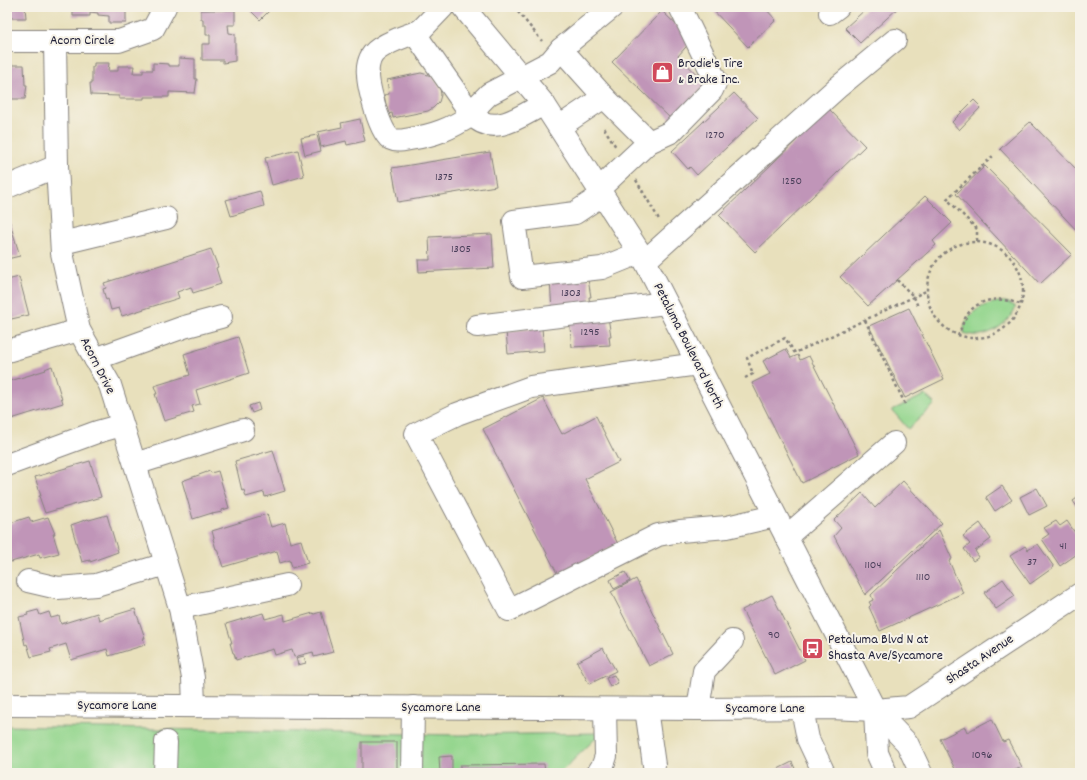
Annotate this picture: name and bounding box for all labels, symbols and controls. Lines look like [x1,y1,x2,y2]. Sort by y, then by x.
street label: Acorn Circle [50,31,114,51]
place label: Brodie's Tire & Brake Inc. [678,54,743,90]
shop icon: Brodie's Tire & Brake Inc. [650,59,676,85]
house number: 1270 [705,127,725,144]
house number: 1375 [435,169,453,186]
house number: 1250 [782,173,802,190]
house number: 1305 [451,241,471,258]
street label: Petaluma Boulevard North [648,280,728,412]
house number: 1303 [561,285,581,302]
house number: 1295 [581,324,599,341]
street label: Acorn Drive [74,334,120,398]
house number: 41 [1059,538,1067,555]
house number: 37 [1027,554,1037,571]
house number: 1104 [865,557,881,574]
house number: 1110 [916,569,930,586]
house number: 90 [768,627,780,644]
place label: Petaluma Blvd N at Shasta Ave/Sycamore [828,630,943,666]
street label: Shasta Avenue [942,630,1018,690]
bus stop icon: Petaluma Blvd N at Shasta Ave/Sycamore [800,635,826,661]
street label: Sycamore Lane [77,696,157,716]
street label: Sycamore Lane [401,698,481,718]
street label: Sycamore Lane [725,699,805,719]
house number: 1096 [972,747,992,764]

